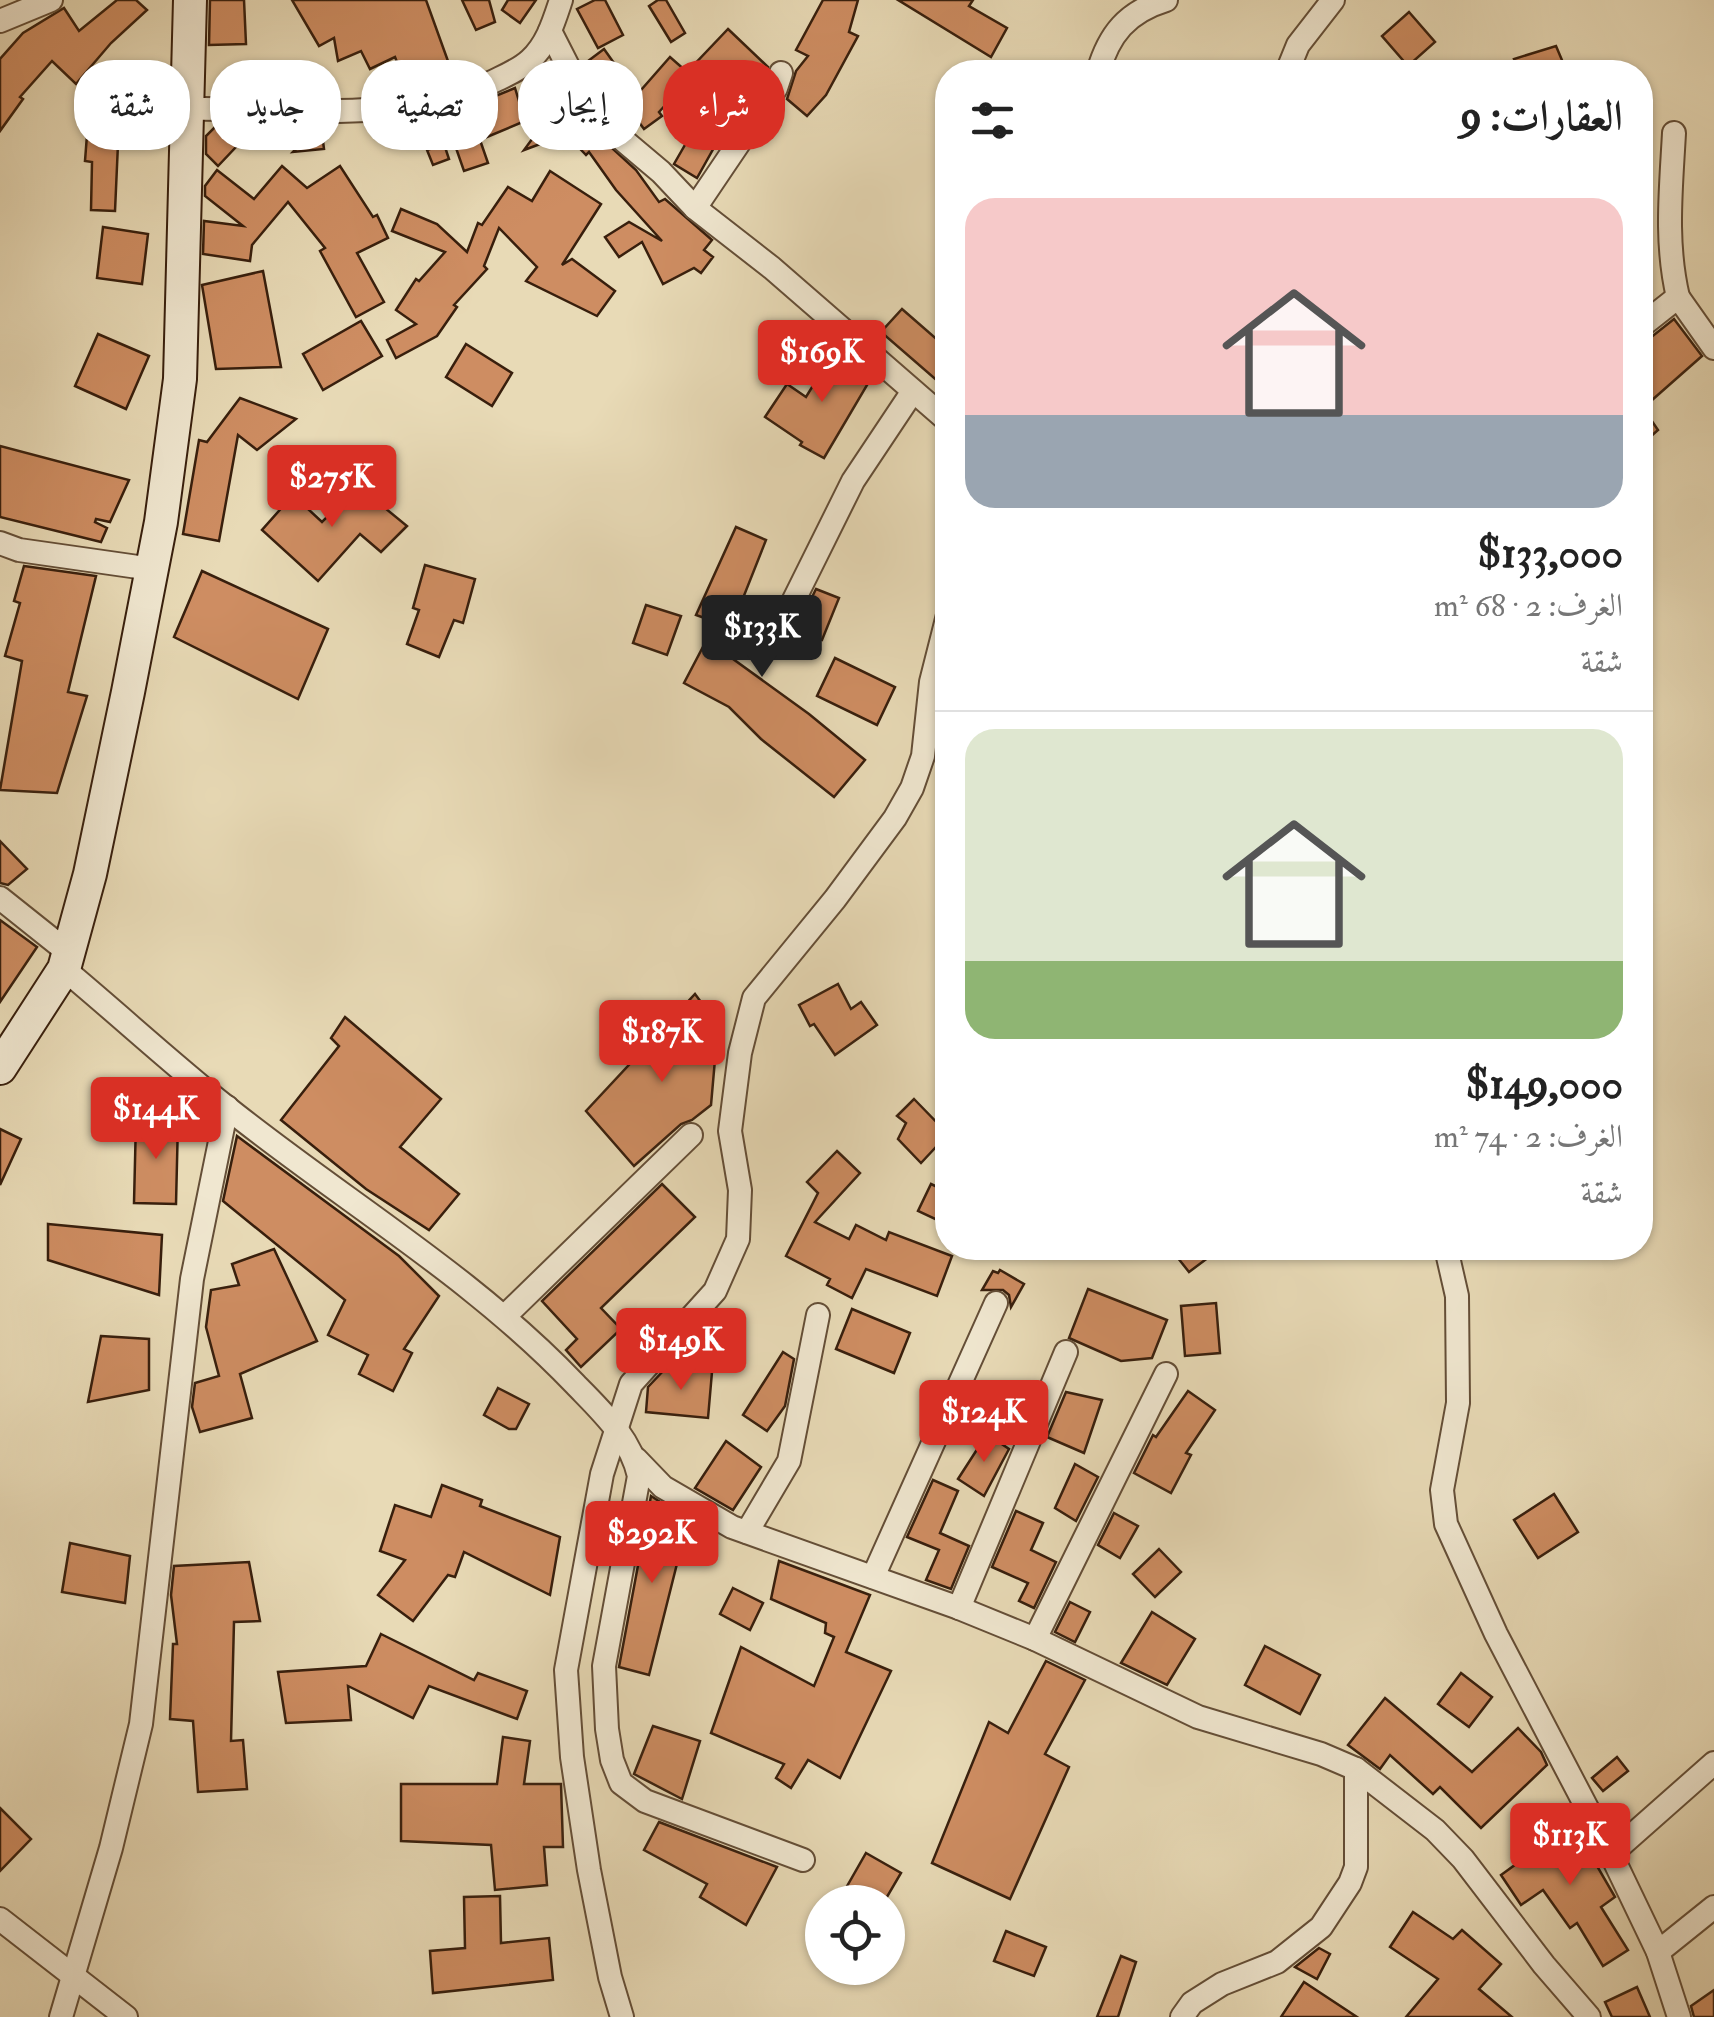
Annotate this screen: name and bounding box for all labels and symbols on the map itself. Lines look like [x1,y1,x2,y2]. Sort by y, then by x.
pin: $169K [752,320,892,405]
pin: $275K [262,445,402,530]
pin: $133K [692,595,832,680]
pin: $187K [592,1000,732,1085]
pin: $144K [86,1077,226,1162]
pin: $149K [611,1308,751,1393]
pin: $124K [914,1380,1054,1465]
pin: $292K [582,1501,722,1586]
pin: $113K [1500,1803,1640,1888]

